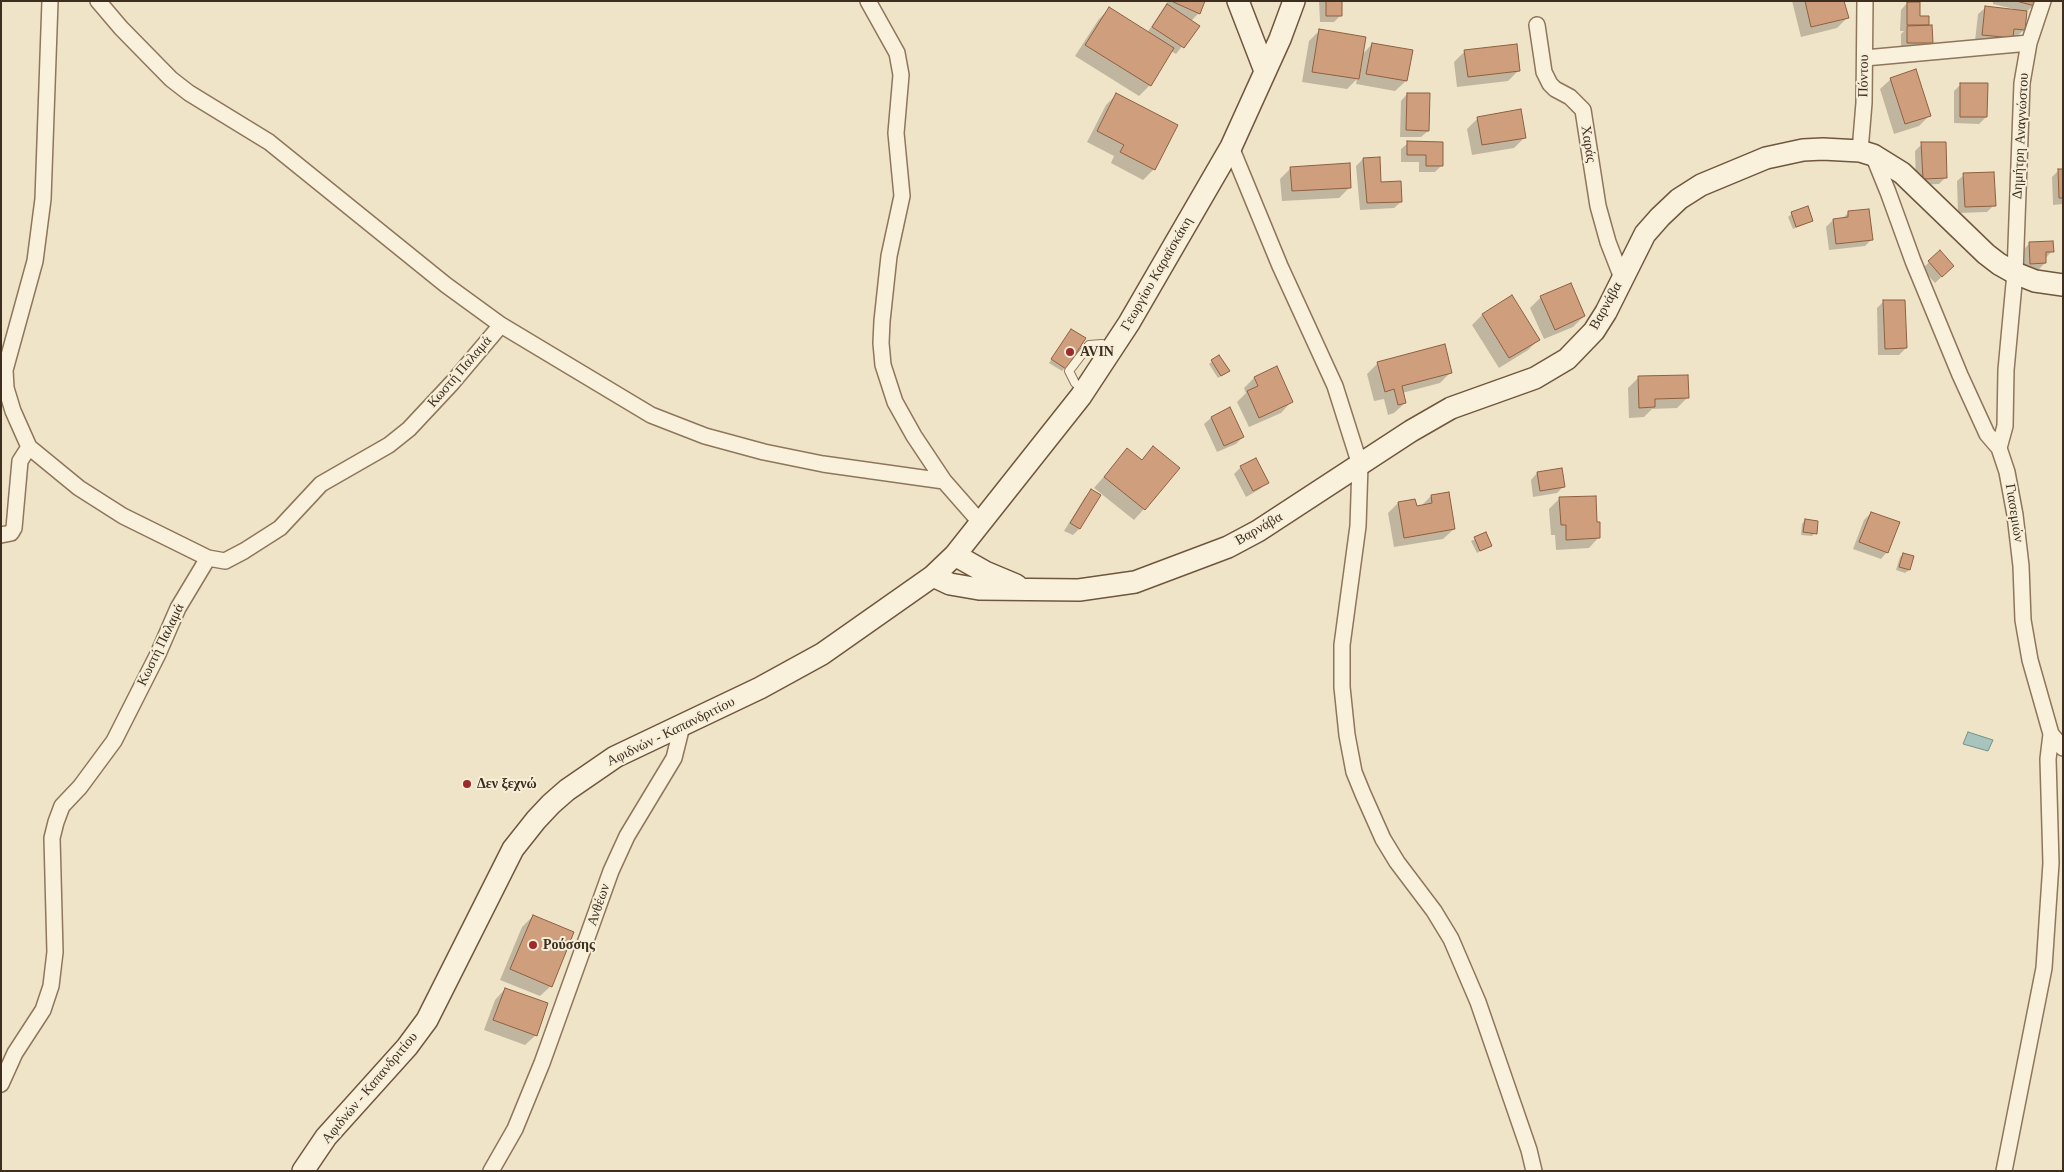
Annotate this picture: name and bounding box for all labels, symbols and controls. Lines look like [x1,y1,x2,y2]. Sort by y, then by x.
street label: Πόντου [1855,54,1873,98]
street label: Δημήτρη Αναγνώστου [2009,73,2033,199]
street label: Χαράς [1577,124,1599,164]
street label: Γεωργίου Καραϊσκάκη [1118,214,1196,334]
street label: Βαρνάβα [1586,279,1626,333]
street label: Κωστή Παλαμά [424,333,496,411]
place label: AVIN [1080,344,1114,360]
marker: AVIN [1064,346,1076,358]
street label: Γιασεμιών [2001,483,2027,543]
street label: Βαρνάβα [1232,509,1286,549]
street label: Κωστή Παλαμά [134,601,188,689]
street label: Αφιδνών - Καπανδριτίου [604,694,738,770]
place label: Δεν ξεχνώ [477,776,537,792]
marker: Δεν ξεχνώ [461,778,473,790]
street label: Ανθέων [584,882,614,928]
place label: Ρούσσης [543,937,595,953]
marker: Ρούσσης [527,939,539,951]
street label: Αφιδνών - Καπανδριτίου [318,1029,422,1147]

